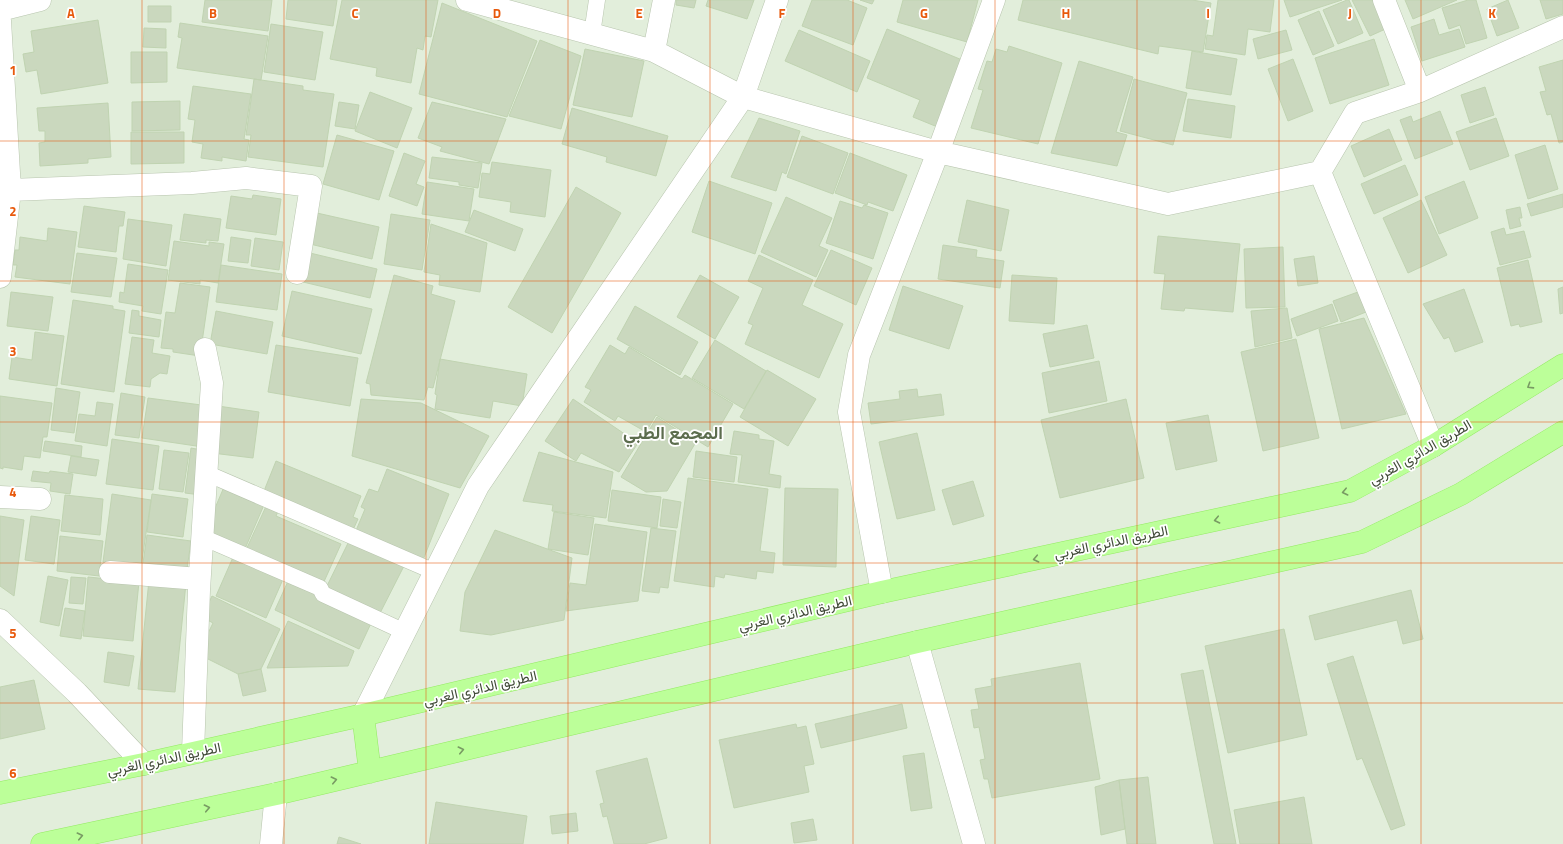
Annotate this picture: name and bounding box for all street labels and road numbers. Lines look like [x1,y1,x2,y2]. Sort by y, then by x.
street label: الطريق الدائري الغربي [1364,414,1476,491]
street label: الطريق الدائري الغربي [1052,519,1170,566]
street label: الطريق الدائري الغربي [736,589,854,638]
street label: الطريق الدائري الغربي [421,664,539,713]
street label: الطريق الدائري الغربي [105,736,223,783]

